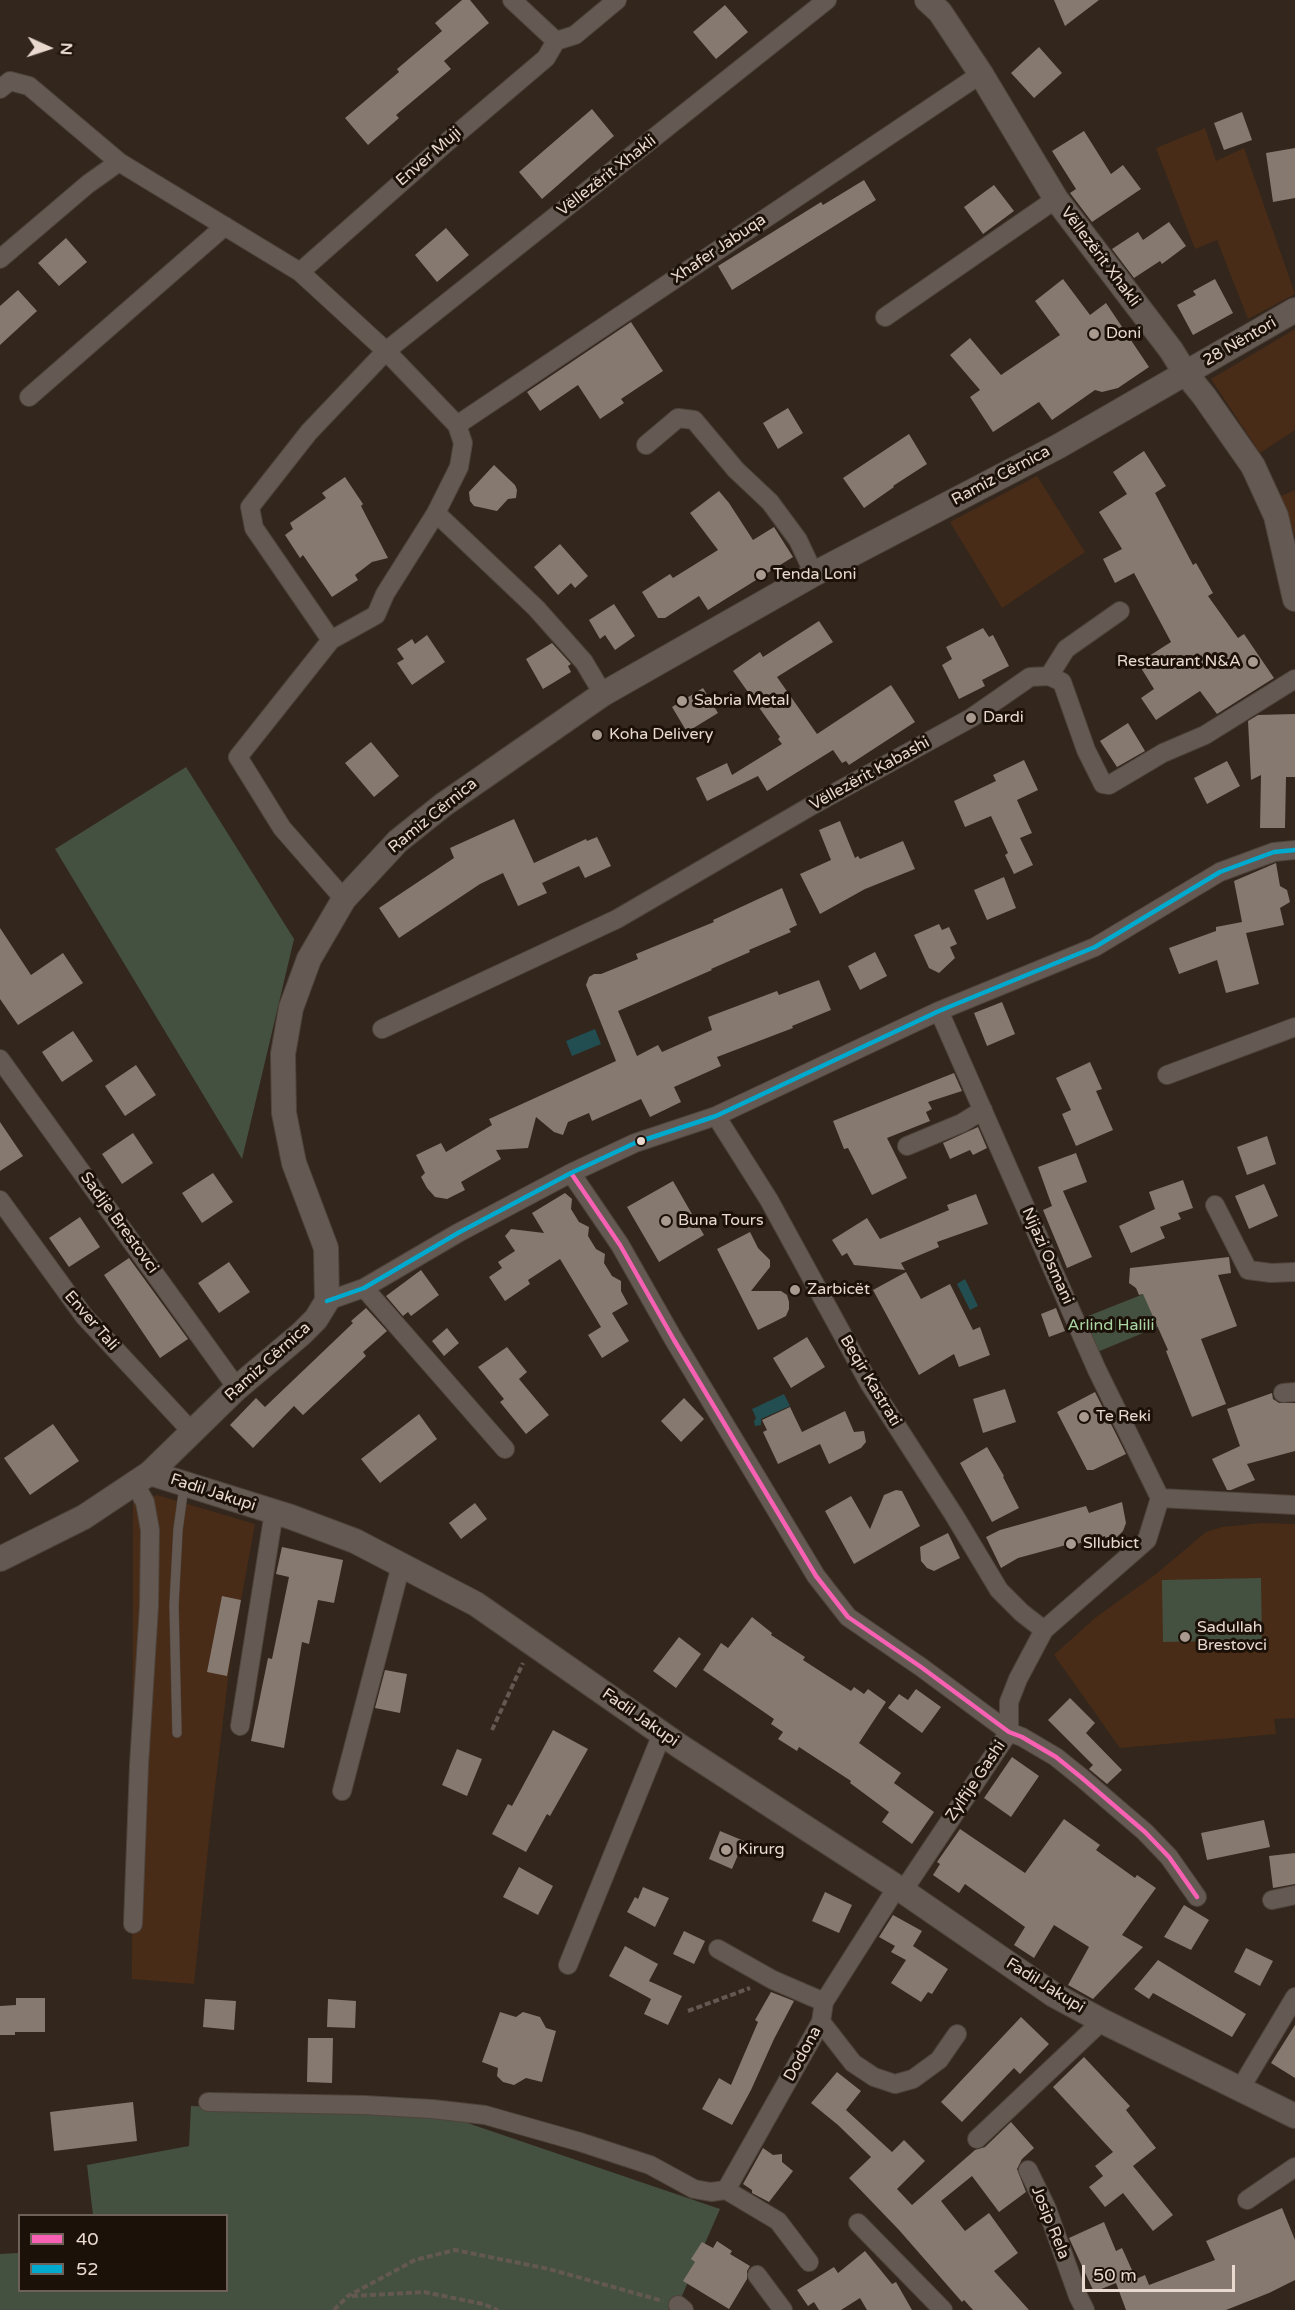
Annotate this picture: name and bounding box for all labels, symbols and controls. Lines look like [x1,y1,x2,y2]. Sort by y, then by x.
north arrow [18,18,78,78]
text: N [56,42,76,56]
street label: Enver Muji [392,123,466,191]
street label: Vëllezërit Xhakli [554,132,660,220]
street label: Vëllezërit Xhakli [1056,203,1144,311]
street label: Xhafer Jabuqa [668,210,770,288]
street label: 28 Nëntori [1200,313,1280,371]
place label: Doni [1106,324,1141,344]
marker: Doni [1087,327,1101,341]
street label: Ramiz Cërnica [949,442,1053,510]
place label: Tenda Loni [773,565,856,585]
marker: Tenda Loni [754,568,768,582]
place label: Restaurant N&A [1117,652,1241,672]
marker: Restaurant N&A [1246,655,1260,669]
place label: Sabria Metal [694,691,790,711]
marker: Sabria Metal [675,694,689,708]
place label: Dardi [983,708,1024,728]
marker: Dardi [964,711,978,725]
place label: Koha Delivery [609,725,713,745]
marker: Koha Delivery [590,728,604,742]
street label: Vëllezërit Kabashi [807,733,933,815]
street label: Ramiz Cërnica [385,774,481,858]
unlabelled marker [635,1135,647,1147]
street label: Sadije Brestovci [76,1169,162,1277]
street label: Nijazi Osmani [1017,1205,1077,1307]
place label: Buna Tours [678,1211,764,1231]
marker: Buna Tours [659,1214,673,1228]
place label: Zarbicët [807,1280,870,1300]
marker: Zarbicët [788,1283,802,1297]
street label: Enver Tali [60,1287,122,1355]
park label: Arlind Halili [1068,1316,1154,1336]
street label: Ramiz Cërnica [221,1319,315,1405]
street label: Beqir Kastrati [835,1332,905,1430]
place label: Te Reki [1096,1407,1151,1427]
marker: Te Reki [1077,1410,1091,1424]
street label: Fadil Jakupi [168,1470,258,1516]
place label: Sllubict [1083,1534,1139,1554]
marker: Sllubict [1064,1537,1078,1551]
place label: Sadullah Brestovci [1197,1618,1267,1656]
marker: Sadullah Brestovci [1178,1630,1192,1644]
street label: Fadil Jakupi [598,1685,682,1751]
street label: Zylfije Gashi [942,1737,1010,1825]
place label: Kirurg [738,1840,785,1860]
marker: Kirurg [719,1843,733,1857]
street label: Fadil Jakupi [1002,1954,1088,2018]
street label: Dodona [780,2023,826,2085]
street label: Josip Rela [1027,2184,1073,2262]
legend [18,2214,228,2292]
text: 40 [76,2228,99,2250]
scale bar [1085,2253,1238,2291]
text: 52 [76,2258,99,2280]
text: 50 m [1093,2264,1137,2286]

